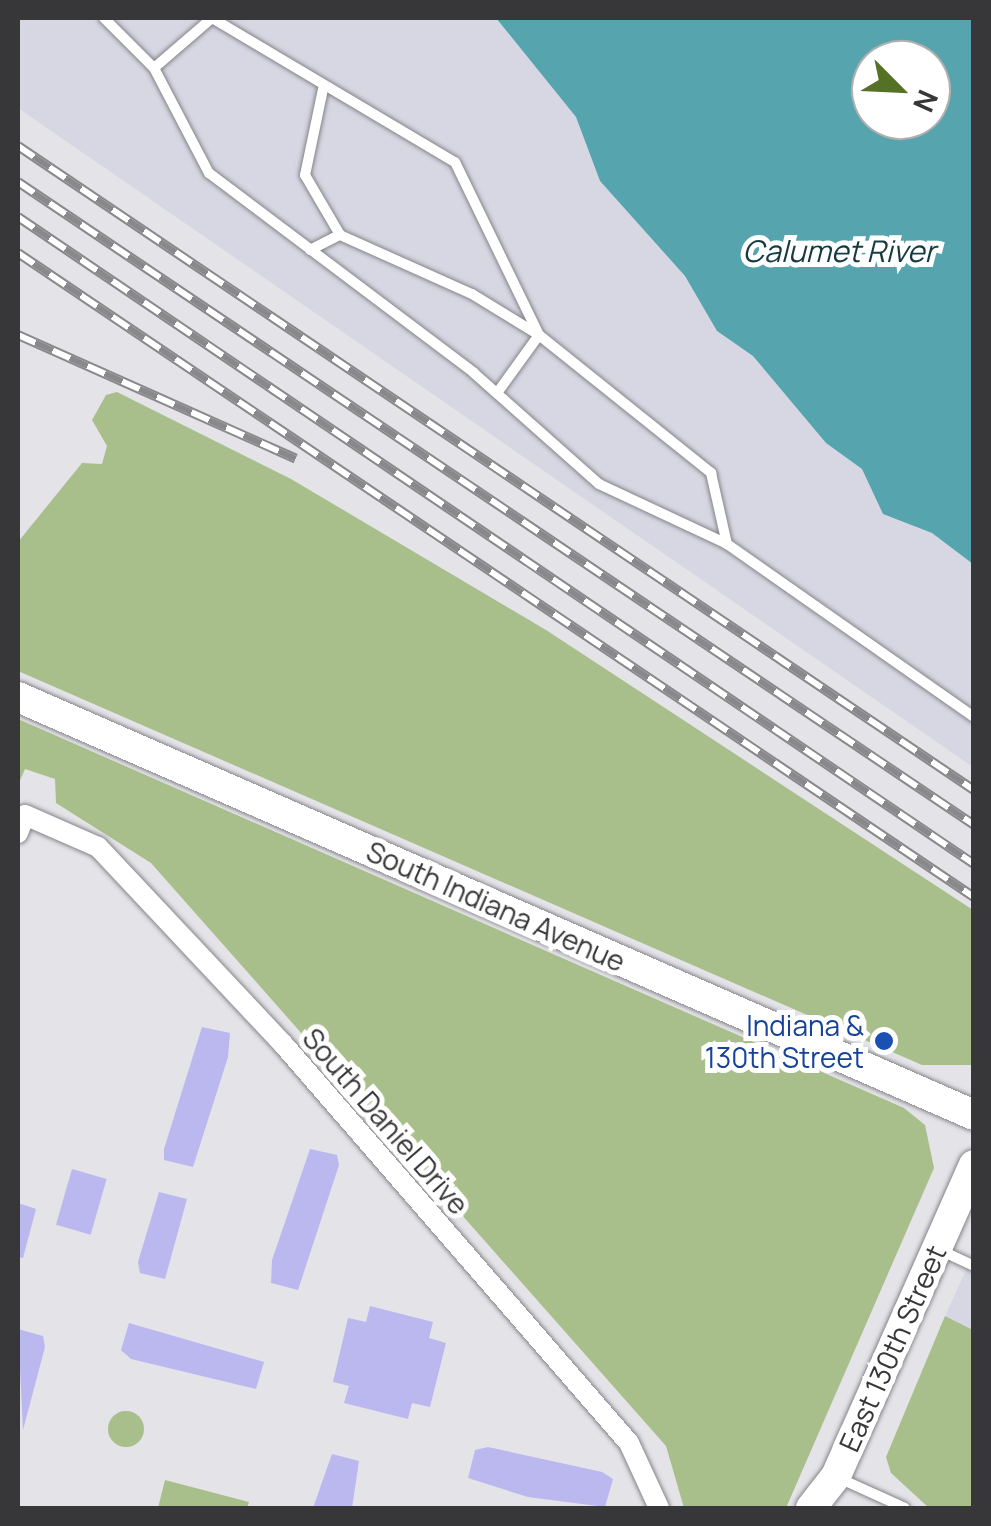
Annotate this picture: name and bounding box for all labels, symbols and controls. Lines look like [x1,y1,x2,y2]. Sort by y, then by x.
north arrow [851,40,951,140]
text: N [905,84,948,118]
water label: Calumet River [743,233,935,269]
street label: South Indiana Avenue [362,834,630,978]
place label: Indiana & 130th Street [705,1008,864,1074]
street label: South Daniel Drive [296,1021,476,1221]
marker: Indiana & 130th Street [873,1030,895,1052]
street label: East 130th Street [831,1240,953,1456]

